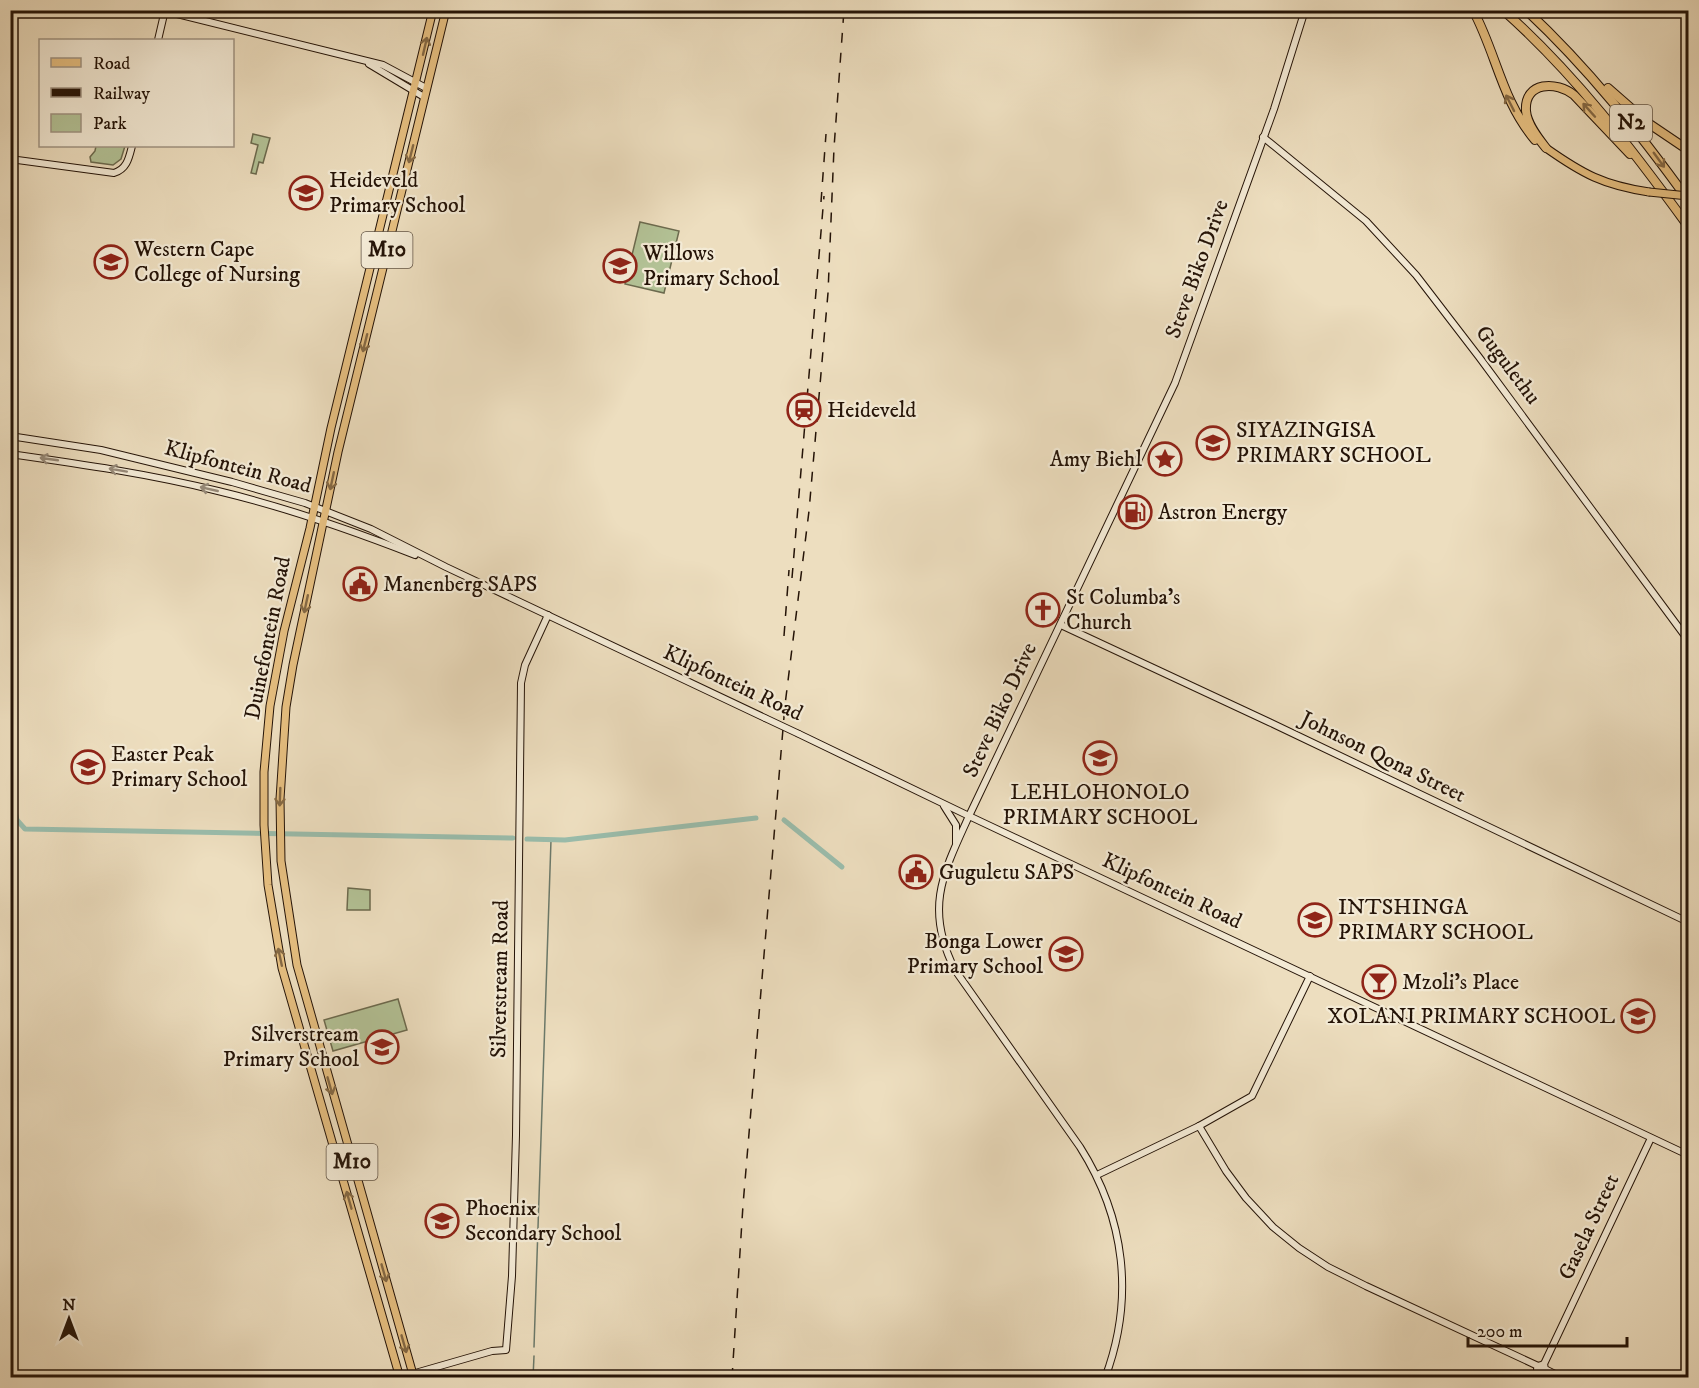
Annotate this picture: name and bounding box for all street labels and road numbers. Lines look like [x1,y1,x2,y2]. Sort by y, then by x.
road number: N2 [1610,105,1652,141]
street label: Steve Biko Drive [1159,196,1235,342]
road number: M10 [362,232,412,268]
street label: Gugulethu [1470,320,1546,410]
street label: Klipfontein Road [161,434,315,500]
street label: Duinefontein Road [239,554,297,722]
street label: Steve Biko Drive [957,638,1043,782]
street label: Klipfontein Road [659,639,807,727]
street label: Johnson Qona Street [1294,704,1470,809]
street label: Klipfontein Road [1098,847,1246,935]
street label: Silverstream Road [485,900,515,1058]
road number: M10 [326,1144,378,1180]
street label: Gasela Street [1553,1170,1625,1284]

